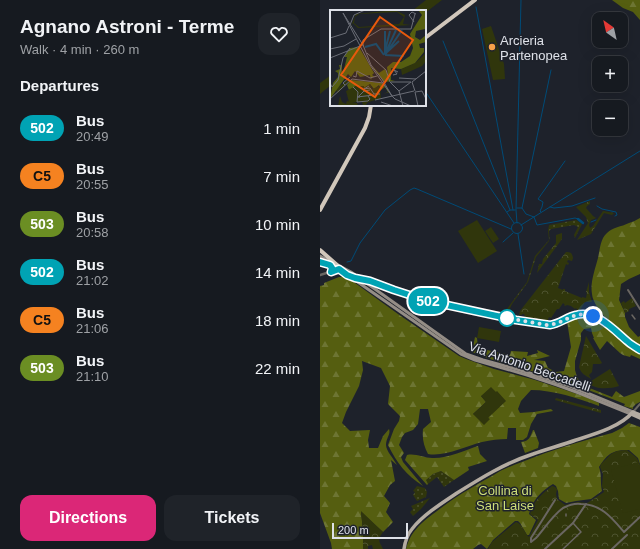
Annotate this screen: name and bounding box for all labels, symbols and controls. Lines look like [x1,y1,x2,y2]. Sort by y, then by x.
inset map [330,10,426,106]
north arrow [592,12,628,48]
map controls [592,12,628,136]
button: heart [258,13,300,55]
text: Agnano Astroni - Terme [20,16,234,37]
place label: Arcieria Partenopea [500,33,568,63]
text: Walk · 4 min · 260 m [20,42,139,57]
marker: Arcieria Partenopea [487,42,497,52]
button: + [592,56,628,92]
text: Departures [20,77,99,94]
button: − [592,100,628,136]
text: Bus [76,112,104,129]
text: 502 [30,120,54,136]
text: 1 min [263,120,300,137]
text: 20:49 [76,129,109,144]
text: Bus [76,160,104,177]
text: C5 [33,168,51,184]
text: 7 min [263,168,300,185]
text: 20:55 [76,177,109,192]
text: Bus [76,208,104,225]
text: 503 [30,216,54,232]
text: 10 min [255,216,300,233]
text: 20:58 [76,225,109,240]
text: Bus [76,256,104,273]
text: 502 [30,264,54,280]
text: 14 min [255,264,300,281]
text: 21:02 [76,273,109,288]
line badge: 502 [405,288,451,314]
text: 502 [416,293,440,309]
text: Bus [76,304,104,321]
your location [583,306,603,326]
unlabelled marker [498,309,516,327]
text: C5 [33,312,51,328]
text: 18 min [255,312,300,329]
text: 21:06 [76,321,109,336]
street label: Via Antonio Beccadelli [467,338,593,395]
text: Bus [76,352,104,369]
text: 503 [30,360,54,376]
text: 22 min [255,360,300,377]
text: 21:10 [76,369,109,384]
park label: Collina di San Laise [476,483,534,513]
button: Directions [20,495,156,541]
button: Tickets [164,495,300,541]
scale bar [332,521,408,540]
text: 200 m [338,524,369,536]

